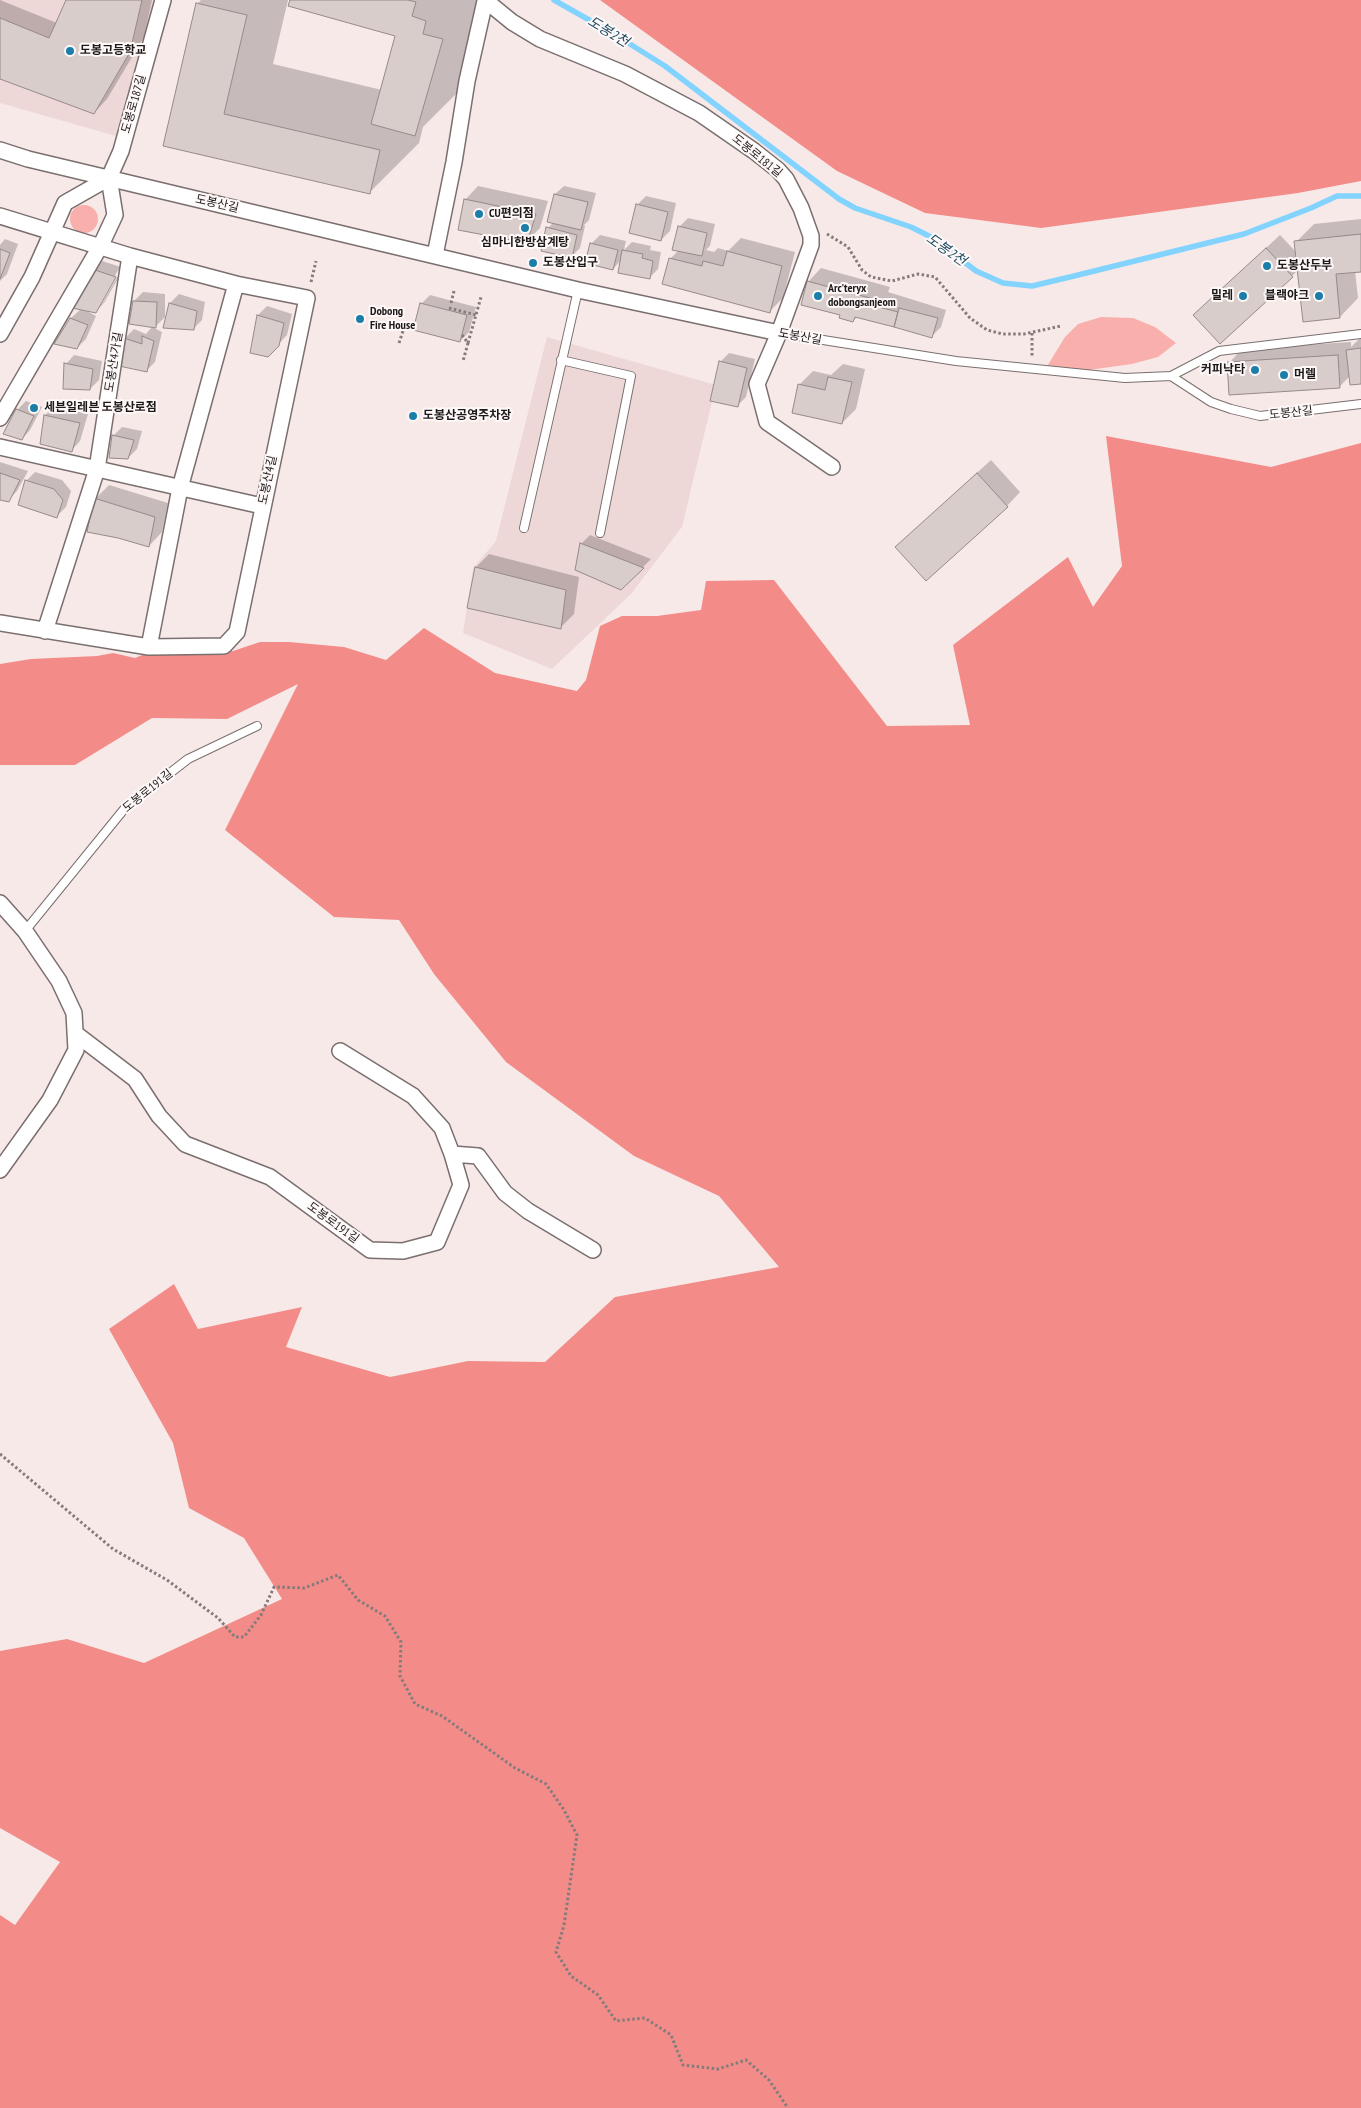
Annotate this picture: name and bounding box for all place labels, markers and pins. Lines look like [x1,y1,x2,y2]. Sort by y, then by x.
place label: 도봉고등학교 [80,44,146,58]
marker: 도봉고등학교 [64,45,76,57]
place label: CU편의점 [489,207,534,221]
marker: CU편의점 [473,208,485,220]
marker: 심마니한방삼계탕 [519,222,531,234]
place label: 심마니한방삼계탕 [481,236,569,250]
place label: 도봉산입구 [543,256,598,270]
marker: 도봉산입구 [527,257,539,269]
place label: 도봉산두부 [1277,259,1332,273]
marker: 도봉산두부 [1261,260,1273,272]
place label: Arc'teryx dobongsanjeom [828,282,896,310]
place label: 밀레 [1211,289,1233,303]
place label: 블랙야크 [1265,289,1309,303]
marker: Arc'teryx dobongsanjeom [812,290,824,302]
marker: 밀레 [1237,290,1249,302]
marker: 블랙야크 [1313,290,1325,302]
place label: Dobong Fire House [370,305,415,333]
marker: Dobong Fire House [354,313,366,325]
place label: 커피낙타 [1201,363,1245,377]
marker: 커피낙타 [1249,364,1261,376]
place label: 머렐 [1294,368,1316,382]
marker: 머렐 [1278,369,1290,381]
place label: 세븐일레븐 도봉산로점 [44,401,157,415]
marker: 세븐일레븐 도봉산로점 [28,402,40,414]
place label: 도봉산공영주차장 [423,409,511,423]
marker: 도봉산공영주차장 [407,410,419,422]

